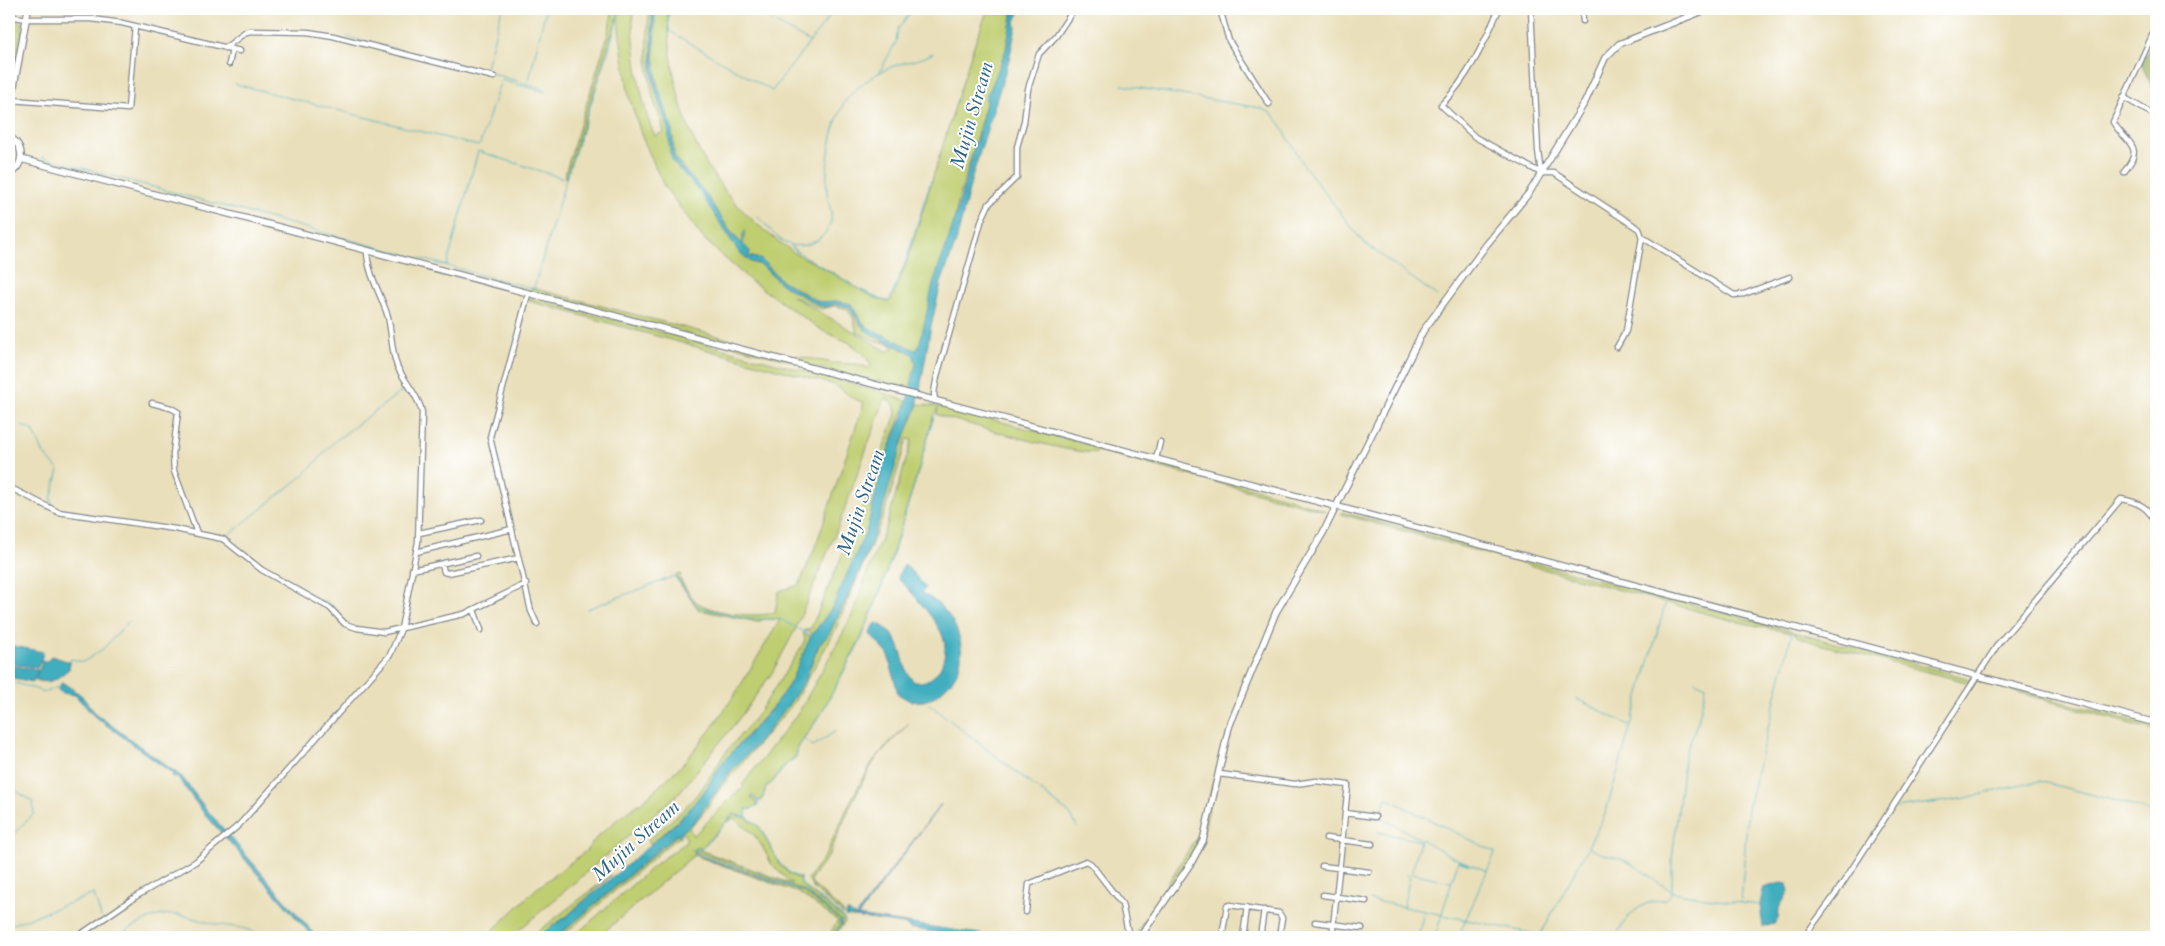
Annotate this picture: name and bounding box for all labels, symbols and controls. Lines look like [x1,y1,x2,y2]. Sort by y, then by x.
water label: Mujin Stream [943,59,1000,172]
water label: Mujin Stream [830,446,891,558]
water label: Mujin Stream [586,794,685,887]

